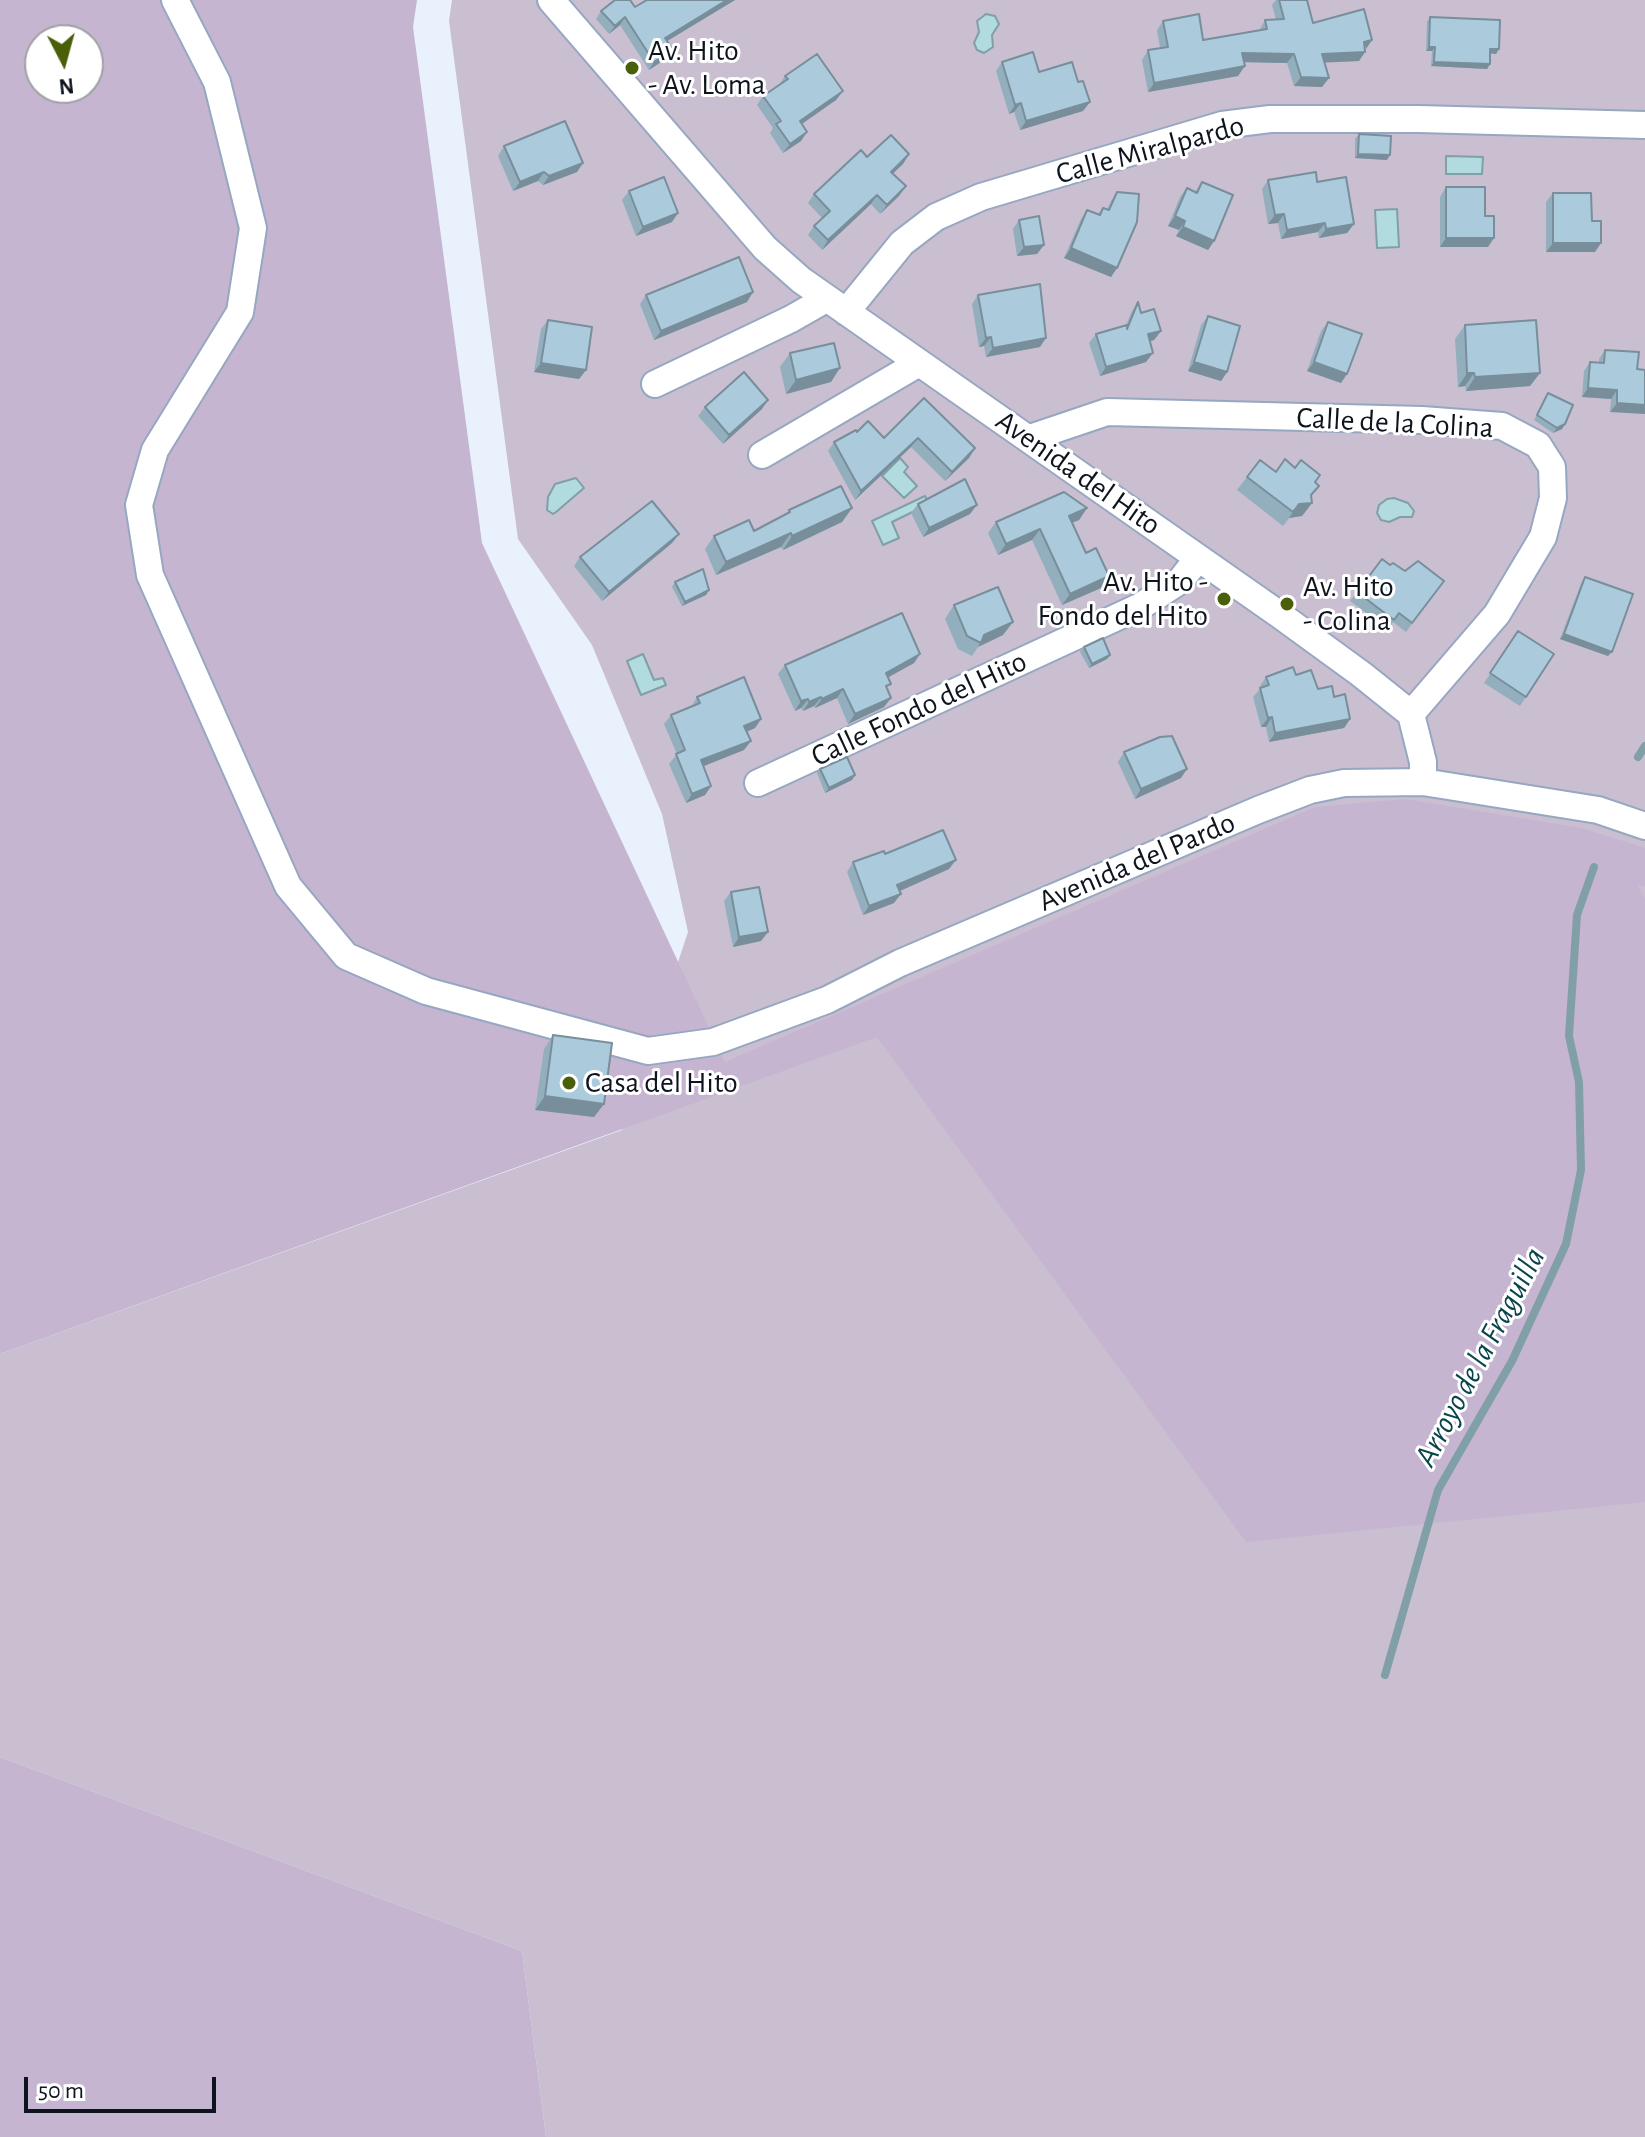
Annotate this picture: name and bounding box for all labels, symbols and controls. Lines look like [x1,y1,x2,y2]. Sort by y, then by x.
north arrow [24,24,104,104]
place label: Av. Hito - Av. Loma [648,33,766,104]
marker: Av. Hito - Av. Loma [623,59,641,77]
text: N [58,74,75,98]
street label: Calle Miralpardo [1052,108,1248,192]
street label: Calle de la Colina [1296,400,1494,446]
street label: Avenida del Hito [988,403,1168,543]
place label: Av. Hito - Fondo del Hito [1038,564,1208,634]
place label: Av. Hito - Colina [1303,569,1394,640]
marker: Av. Hito - Fondo del Hito [1215,590,1233,608]
marker: Av. Hito - Colina [1278,595,1296,613]
street label: Calle Fondo del Hito [806,643,1032,775]
street label: Avenida del Pardo [1033,804,1241,920]
place label: Casa del Hito [585,1065,738,1101]
marker: Casa del Hito [560,1074,578,1092]
water label: Arroyo de la Fraguilla [1406,1241,1554,1473]
scale bar [28,2061,220,2111]
text: 50 m [38,2079,84,2103]

